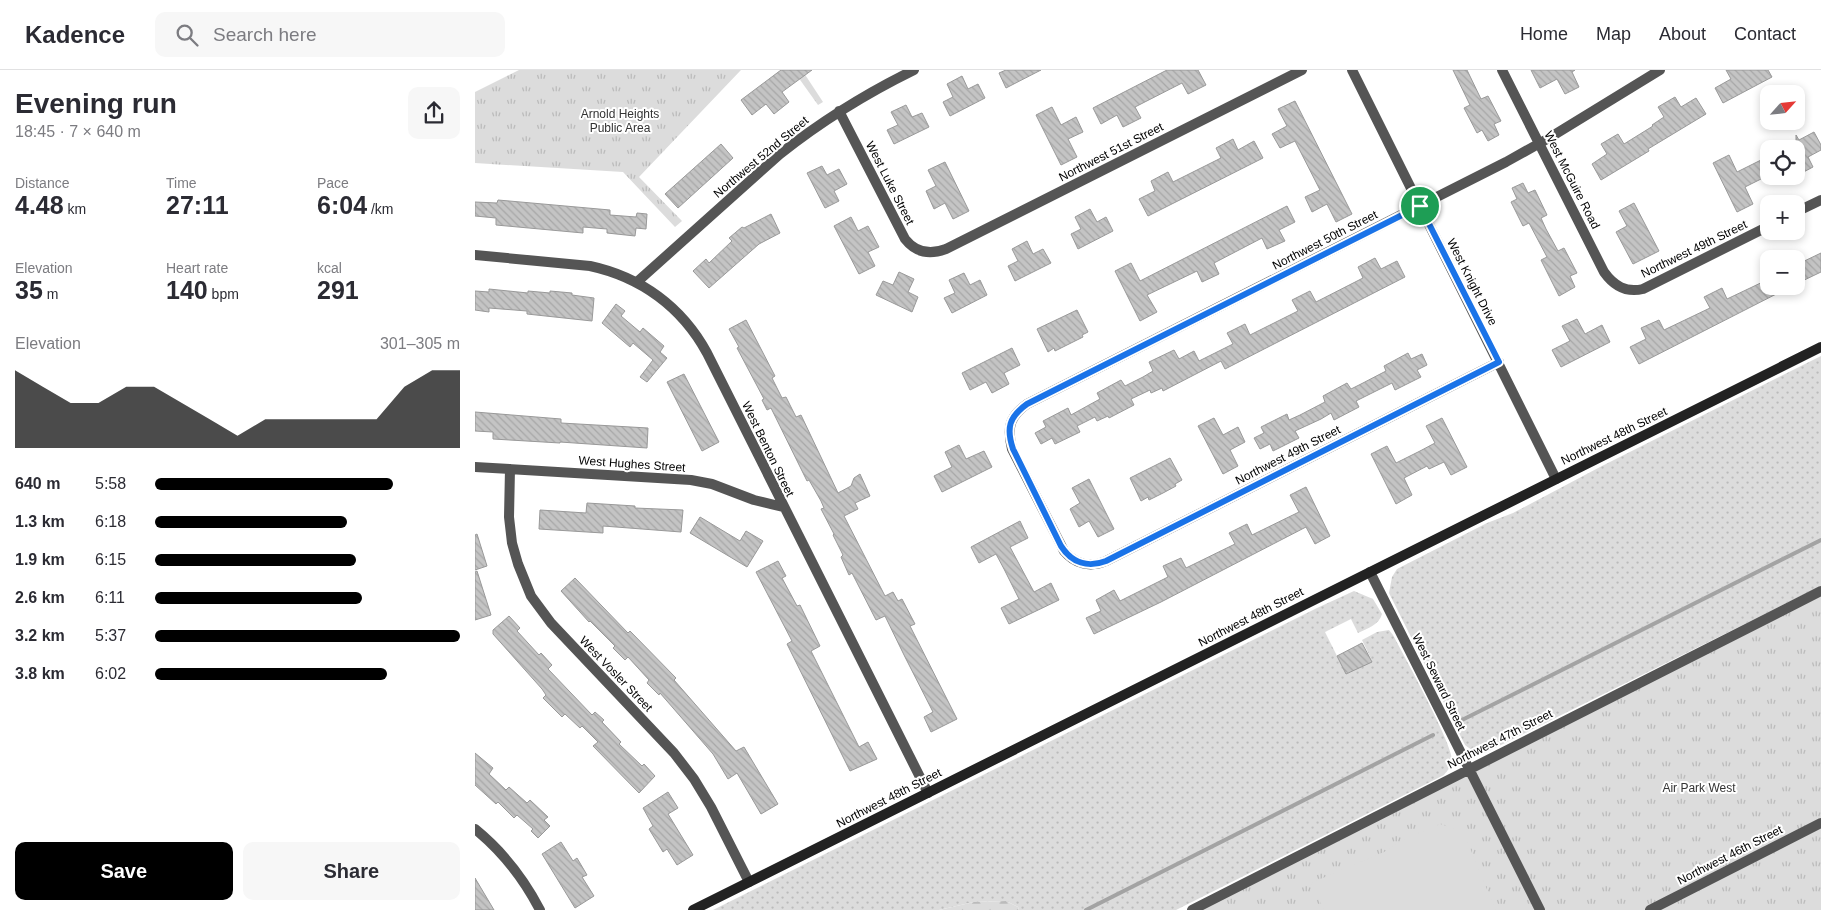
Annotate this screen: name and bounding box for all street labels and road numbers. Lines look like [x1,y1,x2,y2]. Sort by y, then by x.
street label: Northwest 52nd Street [711,113,812,201]
street label: Northwest 51st Street [1056,119,1166,184]
street label: West McGuire Road [1541,129,1603,231]
street label: West Luke Street [863,139,917,228]
street label: Northwest 50th Street [1270,207,1380,273]
street label: Northwest 49th Street [1639,217,1750,281]
street label: West Knight Drive [1444,236,1500,328]
street label: West Benton Street [739,399,797,499]
street label: Northwest 48th Street [1559,404,1670,468]
street label: Northwest 49th Street [1233,422,1343,488]
street label: West Hughes Street [578,453,687,475]
street label: Northwest 48th Street [1196,584,1306,650]
street label: West Seward Street [1409,631,1469,734]
street label: West Vosler Street [577,633,656,715]
street label: Northwest 47th Street [1445,706,1555,772]
street label: Northwest 48th Street [834,765,944,831]
street label: Northwest 46th Street [1675,822,1785,888]

